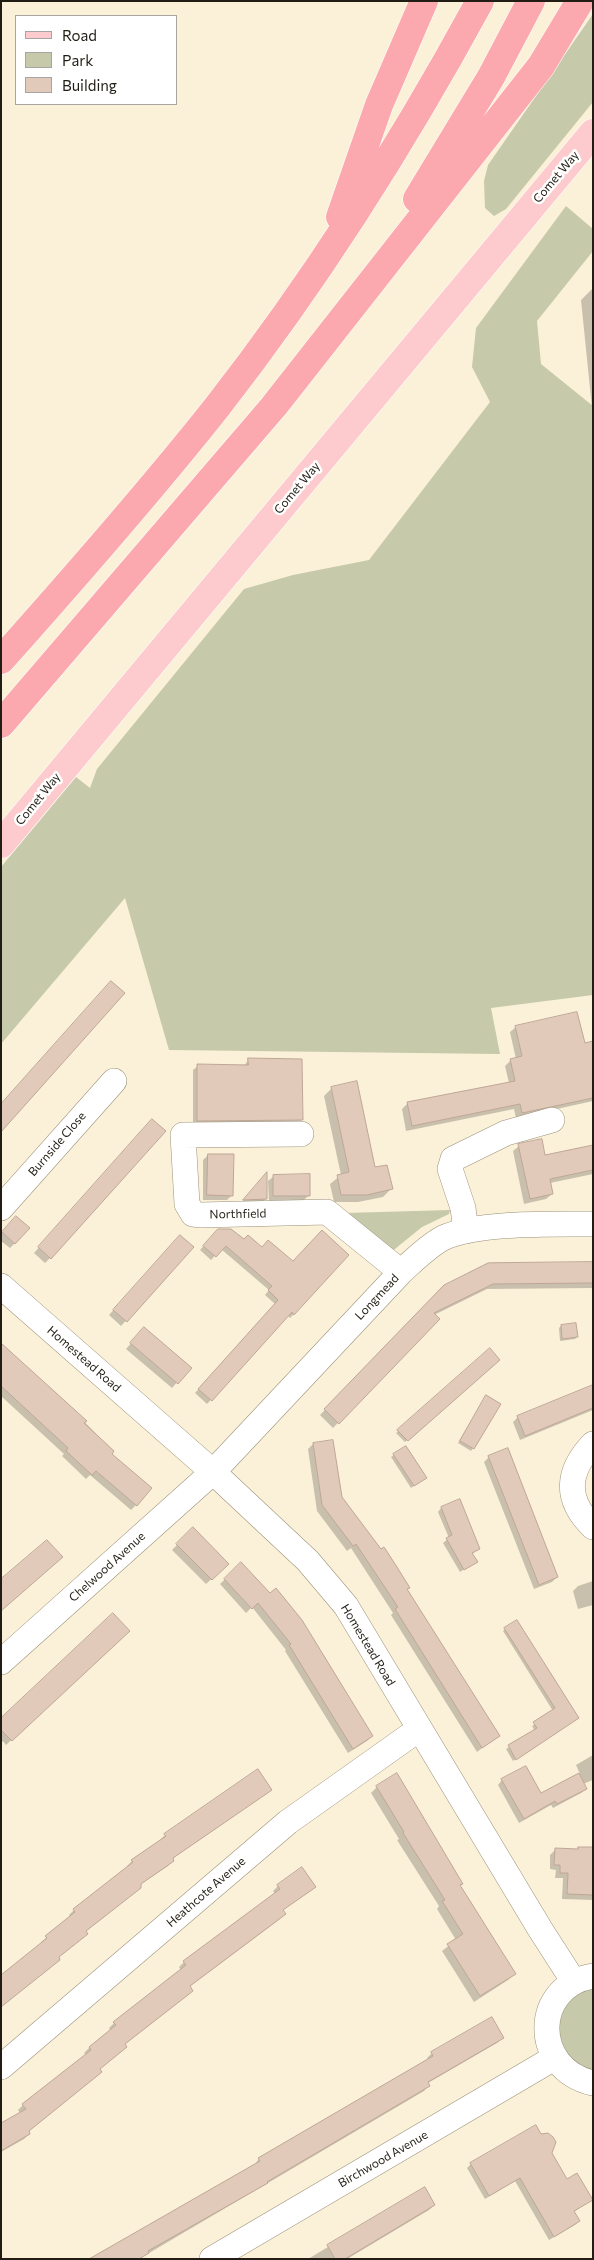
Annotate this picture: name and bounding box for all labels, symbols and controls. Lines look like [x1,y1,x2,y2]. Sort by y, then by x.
legend [15,15,178,105]
text: Road [62,26,97,44]
text: Park [62,51,93,69]
text: Building [62,76,117,94]
street label: Comet Way [530,148,582,206]
street label: Comet Way [271,459,323,517]
street label: Comet Way [12,770,64,828]
street label: Burnside Close [25,1109,89,1179]
street label: Northfield [209,1206,267,1222]
street label: Longmead [352,1271,402,1323]
street label: Homestead Road [44,1323,124,1395]
street label: Chelwood Avenue [66,1529,148,1605]
street label: Homestead Road [338,1601,398,1689]
street label: Heathcote Avenue [164,1854,248,1930]
street label: Birchwood Avenue [336,2128,430,2190]

